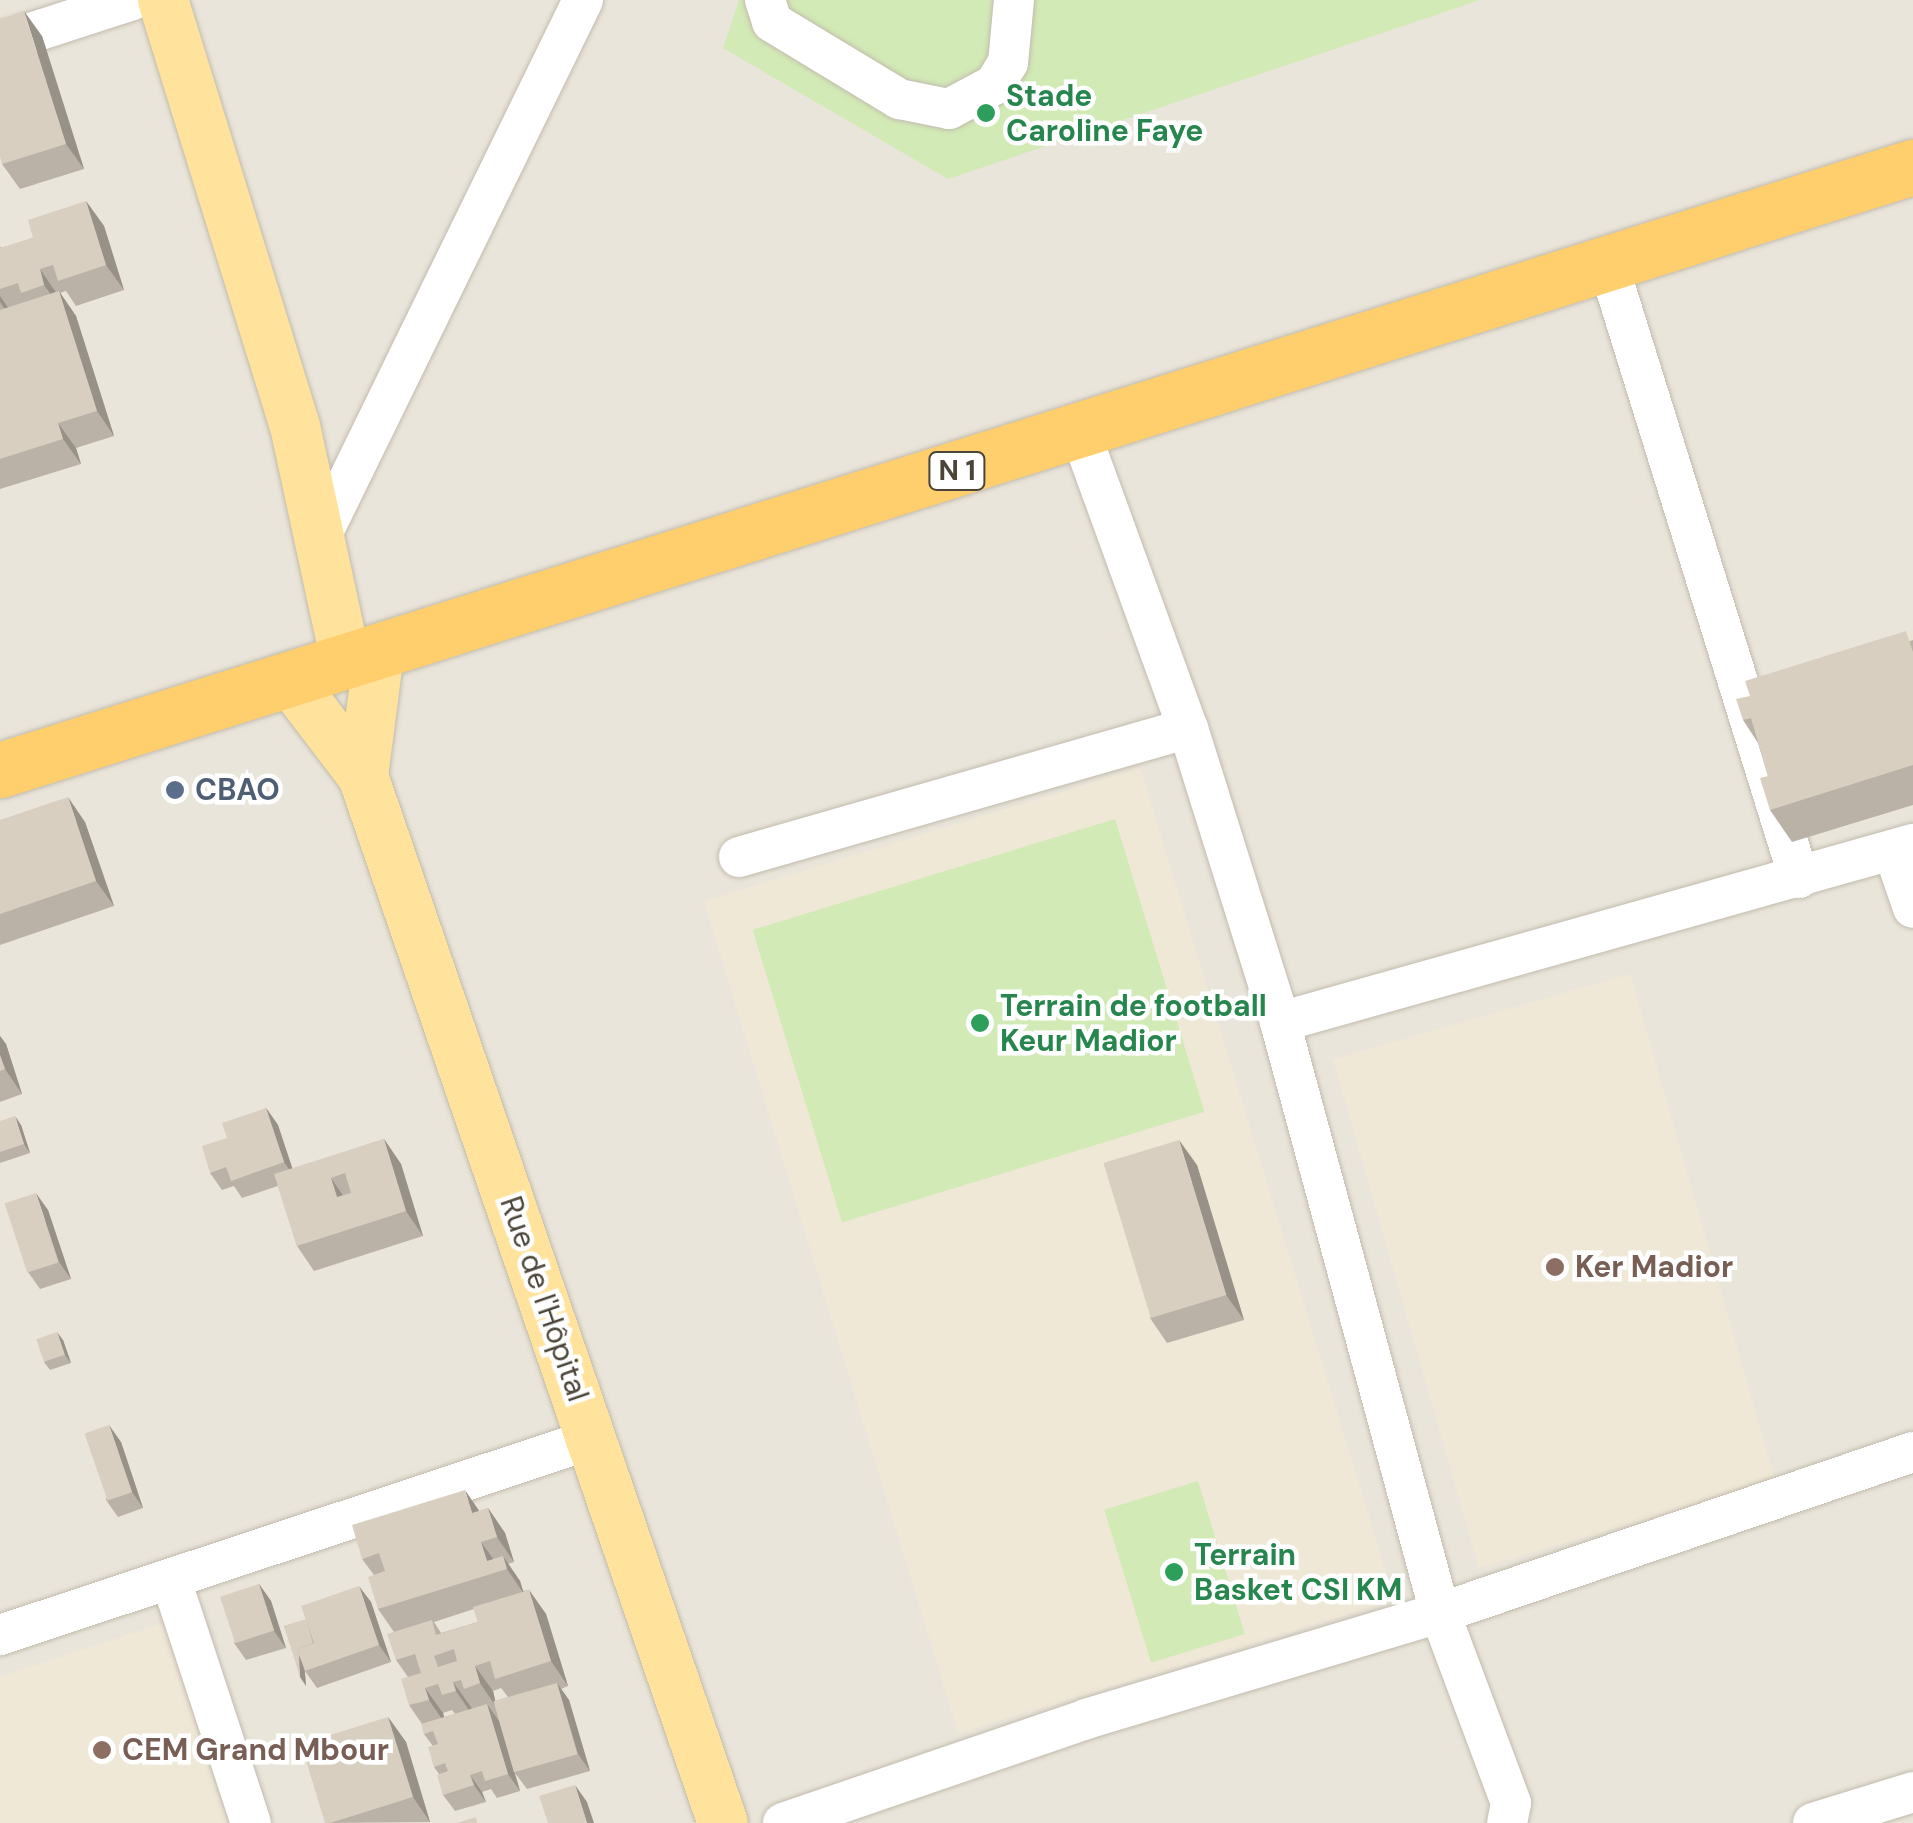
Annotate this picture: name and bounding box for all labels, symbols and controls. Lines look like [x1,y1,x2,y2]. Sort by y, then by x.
place label: Stade Caroline Faye [1006,78,1203,148]
marker: Stade Caroline Faye [975,102,997,124]
road number: N 1 [927,448,987,494]
place label: CBAO [195,772,280,808]
marker: CBAO [164,779,186,801]
place label: Terrain de football Keur Madior [1000,988,1267,1058]
marker: Terrain de football Keur Madior [969,1012,991,1034]
street label: Rue de l'Hôpital [492,1192,596,1406]
place label: Ker Madior [1575,1249,1733,1285]
marker: Ker Madior [1544,1256,1566,1278]
place label: Terrain Basket CSI KM [1194,1537,1402,1608]
marker: Terrain Basket CSI KM [1163,1561,1185,1583]
place label: CEM Grand Mbour [122,1732,389,1768]
marker: CEM Grand Mbour [91,1739,113,1761]

